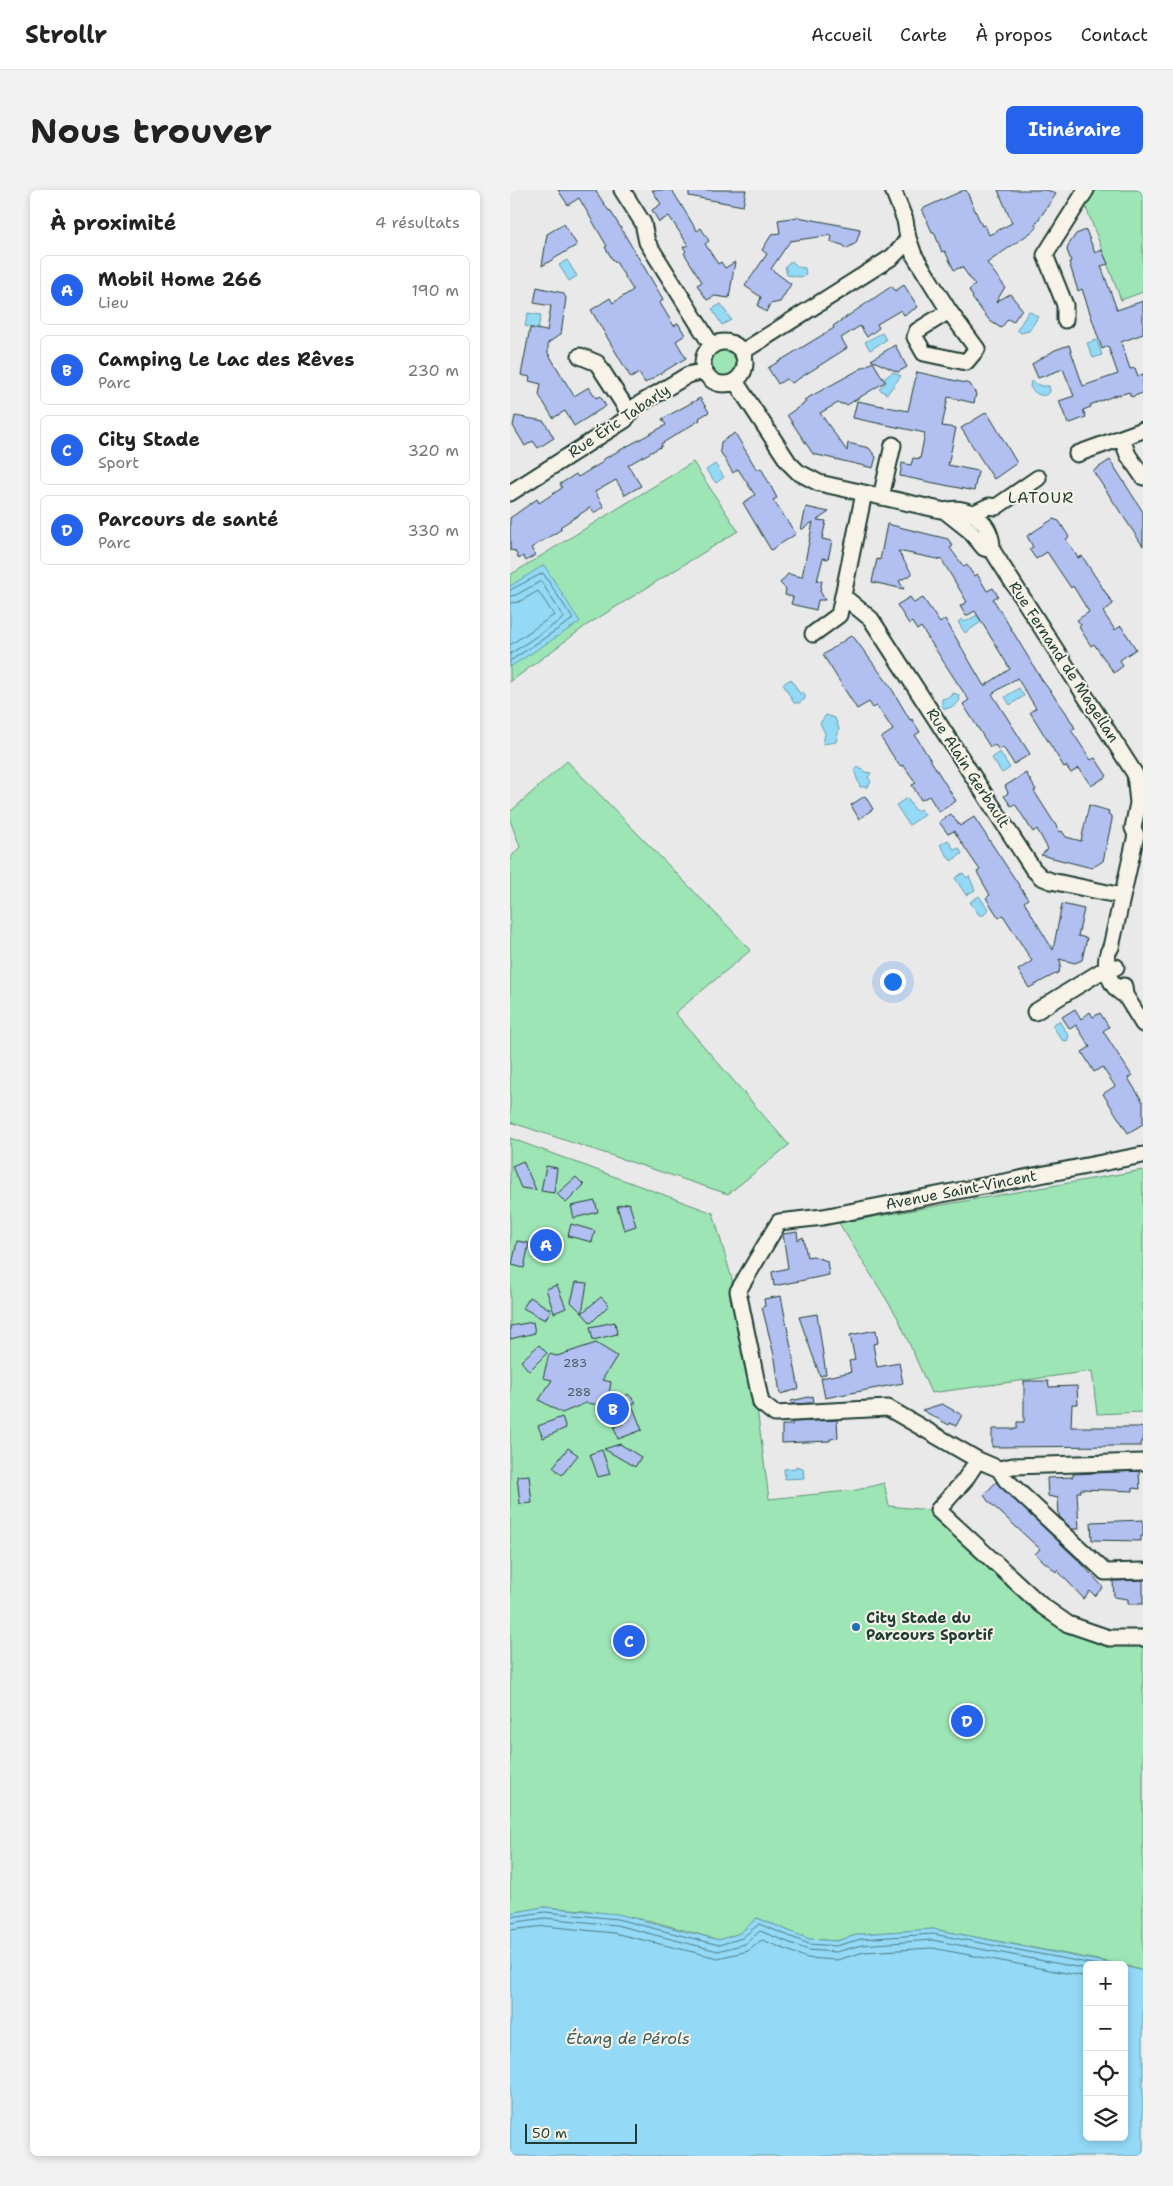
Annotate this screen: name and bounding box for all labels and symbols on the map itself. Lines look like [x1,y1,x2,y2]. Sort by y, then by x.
street label: Rue Éric Tabarly [564,379,674,462]
district label: LATOUR [1008,487,1074,508]
street label: Rue Fernand de Magellan [1004,578,1124,746]
street label: Rue Alain Gerbault [922,704,1014,832]
your location [880,969,906,995]
street label: Avenue Saint-Vincent [884,1166,1038,1214]
pin: A [530,1226,562,1264]
house number: 283 [563,1355,587,1371]
house number: 288 [567,1384,591,1400]
pin: B [597,1390,629,1428]
place label: City Stade du Parcours Sportif [866,1608,993,1645]
marker: City Stade du Parcours Sportif [850,1621,862,1633]
pin: C [613,1622,645,1660]
pin: D [951,1702,983,1740]
water label: Étang de Pérols [566,2028,690,2049]
scale bar [525,2121,638,2144]

